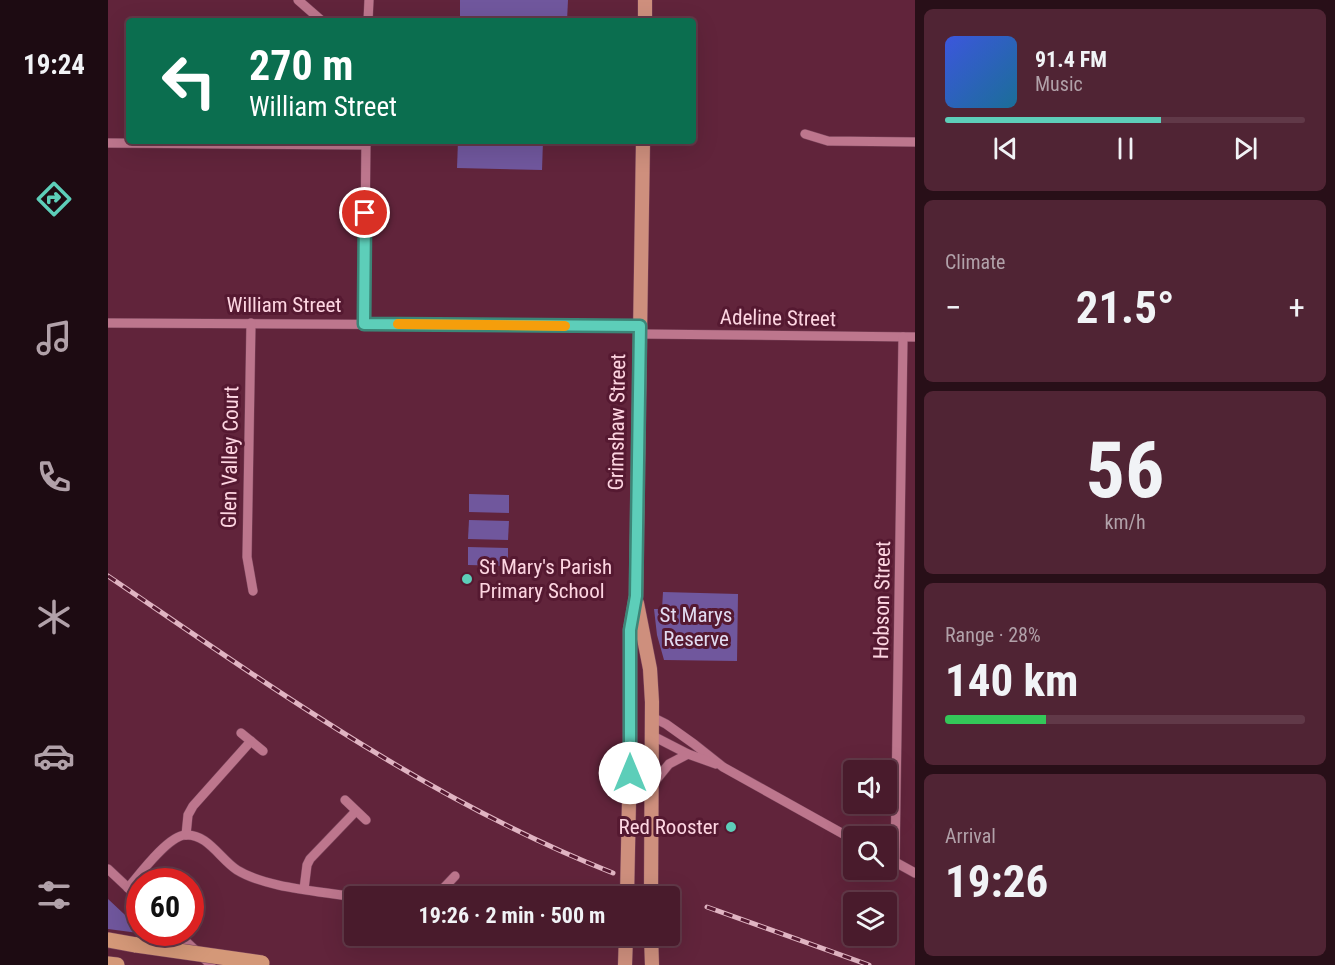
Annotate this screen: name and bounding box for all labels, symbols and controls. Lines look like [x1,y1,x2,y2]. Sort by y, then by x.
text: 270 m [249,41,354,90]
icon: left [150,42,228,120]
text: 91.4 FM [1035,47,1107,72]
text: 19:24 [23,49,85,81]
text: Music [1035,72,1083,96]
text: William Street [249,91,397,123]
icon: previous [989,132,1022,165]
icon: pause [1109,132,1142,165]
icon: next [1229,132,1262,165]
icon: directions [33,178,75,220]
pin [339,187,390,238]
icon: arrive [348,196,381,229]
text: Climate [945,250,1005,274]
text: 21.5° [1076,281,1174,334]
text: − [945,288,962,327]
text: + [1289,288,1305,327]
street label: William Street [226,293,342,317]
street label: Adeline Street [720,305,836,331]
icon: music [33,317,75,359]
street label: Grimshaw Street [604,353,630,491]
street label: Glen Valley Court [217,386,243,528]
text: 56 [1086,425,1164,516]
icon: phone [33,456,75,498]
text: km/h [1104,510,1146,534]
street label: Hobson Street [869,541,895,659]
place label: St Mary's Parish Primary School [479,555,612,603]
marker: St Mary's Parish Primary School [460,572,474,586]
icon: climate [33,596,75,638]
park label: St Marys Reserve [660,603,732,651]
text: Range · 28% [945,623,1041,647]
text: 140 km [945,654,1078,707]
icon: car [33,735,75,777]
position arrow [598,741,662,805]
map controls [843,760,897,946]
button: sound [843,760,897,814]
place label: Red Rooster [619,815,719,839]
marker: Red Rooster [724,820,738,834]
text: Arrival [945,824,996,848]
button: search [843,826,897,880]
text: 19:26 [945,855,1048,908]
speed limit sign: 60 [126,868,204,946]
icon: filters [33,874,75,916]
button: layers [843,892,897,946]
text: 19:26 · 2 min · 500 m [419,903,605,928]

